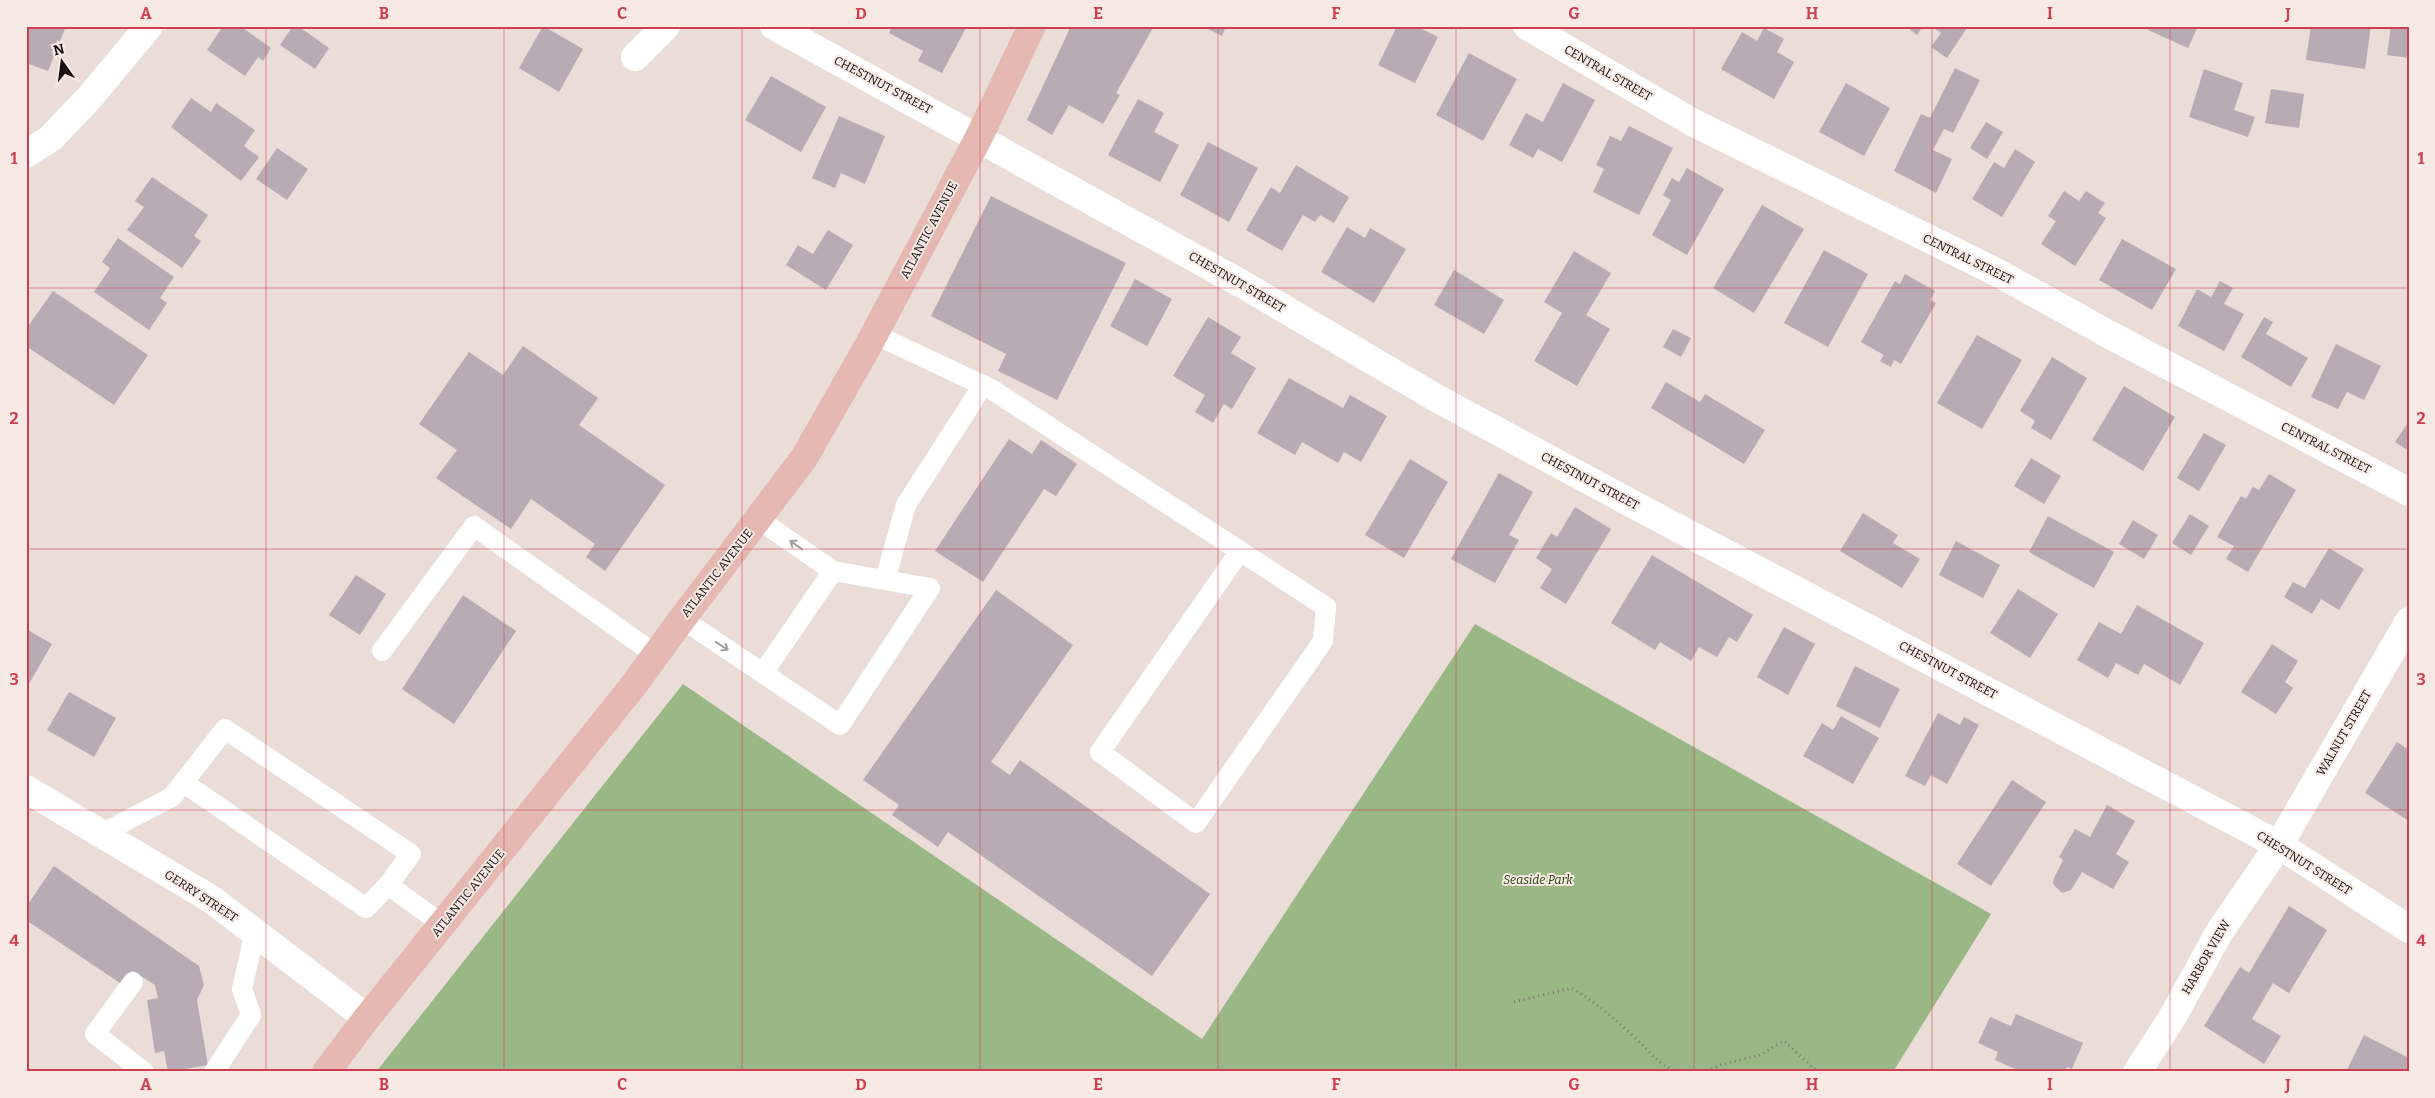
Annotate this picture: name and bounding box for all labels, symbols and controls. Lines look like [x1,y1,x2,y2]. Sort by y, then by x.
text: A [140,4,152,23]
text: B [379,4,389,23]
text: C [617,4,627,23]
text: D [855,4,867,23]
text: E [1093,4,1103,23]
text: F [1332,4,1341,23]
text: G [1568,4,1580,23]
text: H [1806,4,1819,23]
text: I [2047,4,2053,23]
text: J [2284,4,2291,23]
north arrow [38,38,88,88]
text: N [52,40,66,59]
street label: CENTRAL STREET [1562,42,1654,104]
street label: CHESTNUT STREET [832,53,934,117]
text: 1 [11,149,18,168]
text: 1 [2418,149,2425,168]
street label: ATLANTIC AVENUE [897,179,961,281]
street label: CENTRAL STREET [1920,231,2016,287]
street label: CHESTNUT STREET [1186,249,1288,315]
text: 2 [9,409,19,428]
text: 2 [2416,409,2426,428]
street label: CENTRAL STREET [2279,419,2373,477]
street label: CHESTNUT STREET [1539,449,1641,513]
street label: ATLANTIC AVENUE [678,526,756,620]
one-way arrow [789,540,803,550]
street label: CHESTNUT STREET [1897,638,1999,702]
one-way arrow [715,641,729,651]
text: 3 [9,670,19,689]
text: 3 [2416,670,2426,689]
street label: WALNUT STREET [2314,688,2374,778]
street label: CHESTNUT STREET [2254,828,2354,898]
street label: ATLANTIC AVENUE [429,847,507,939]
street label: GERRY STREET [162,867,240,925]
park label: Seaside Park [1503,873,1573,887]
street label: HARBOR VIEW [2179,917,2233,997]
text: 4 [9,931,19,950]
text: 4 [2416,931,2426,950]
text: A [140,1075,152,1094]
text: B [379,1075,389,1094]
text: C [617,1075,627,1094]
text: D [855,1075,867,1094]
text: E [1093,1075,1103,1094]
text: F [1332,1075,1341,1094]
text: G [1568,1075,1580,1094]
text: H [1806,1075,1819,1094]
text: I [2047,1075,2053,1094]
text: J [2284,1075,2291,1094]

